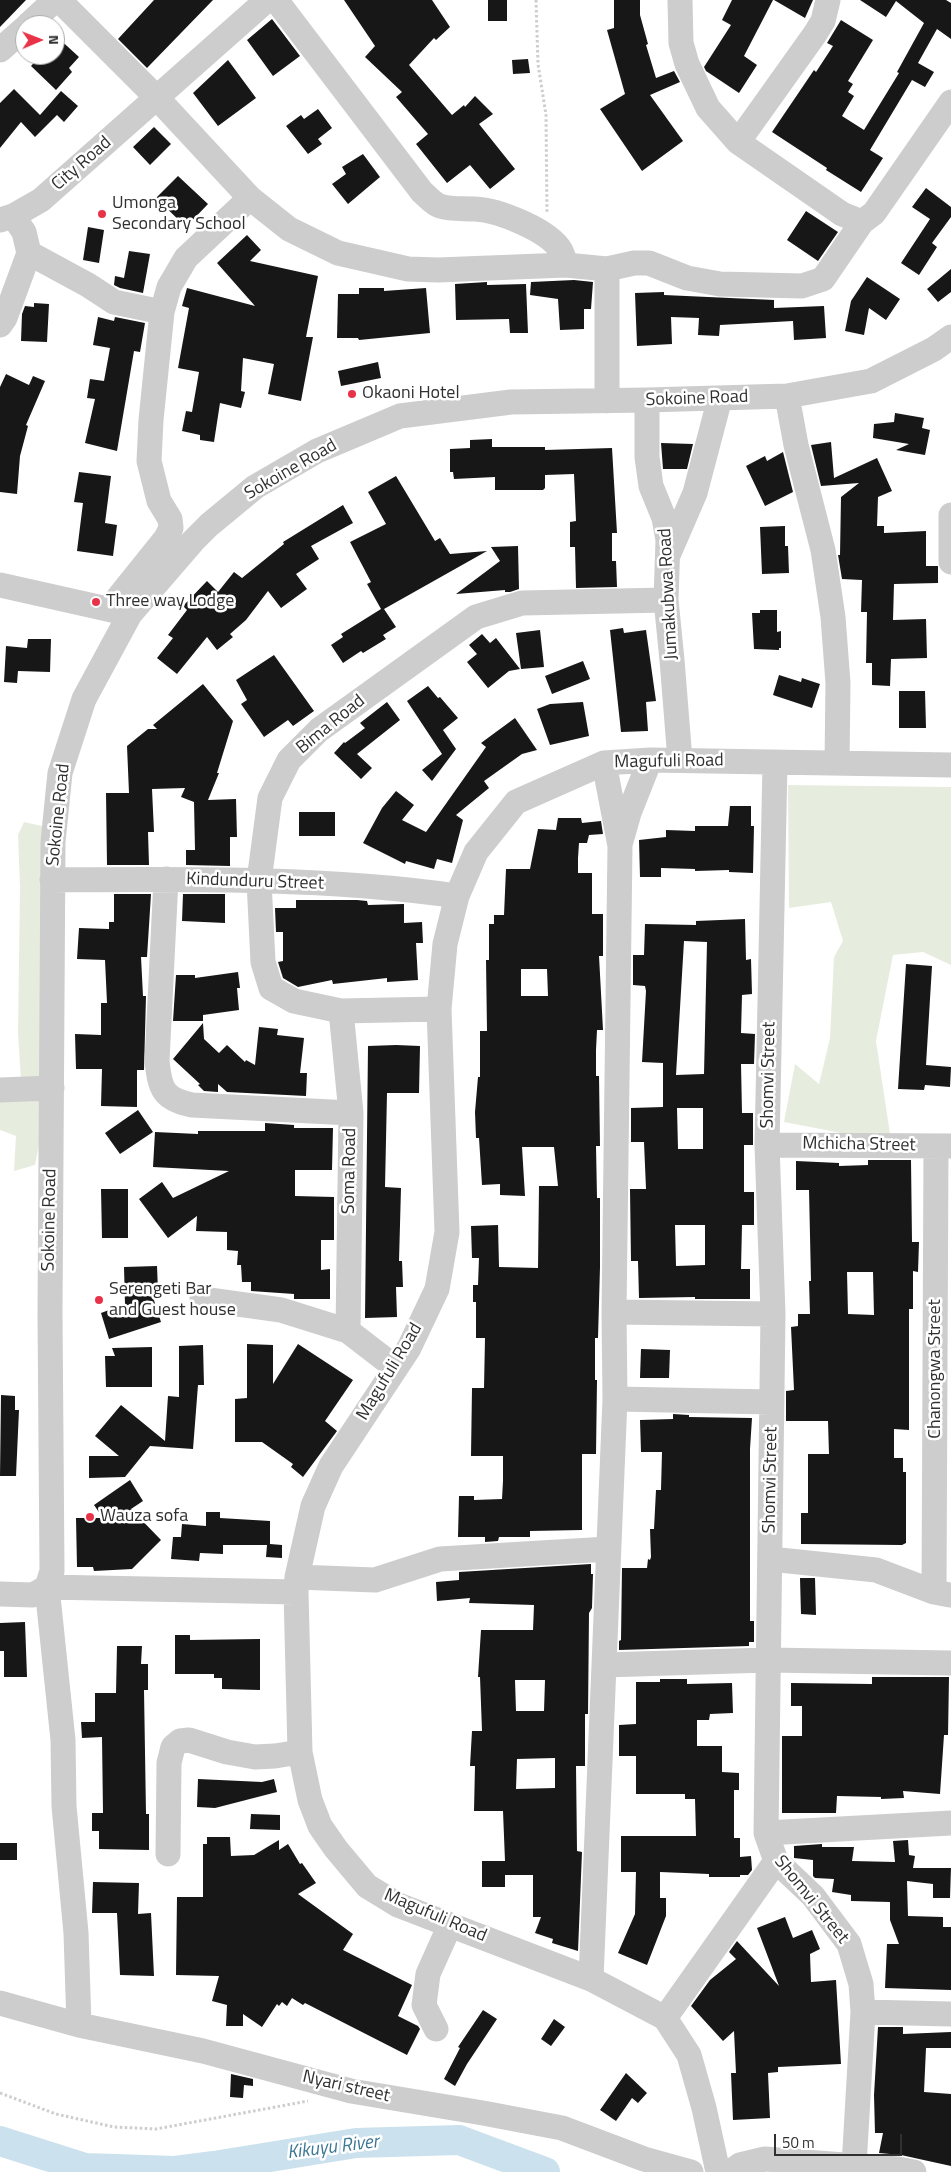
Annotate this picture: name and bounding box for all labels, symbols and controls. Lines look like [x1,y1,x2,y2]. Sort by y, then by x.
north arrow [15,15,65,65]
text: N [44,35,65,45]
street label: City Road [48,132,116,196]
place label: Umonga Secondary School [112,193,246,235]
marker: Umonga Secondary School [96,208,108,220]
place label: Okaoni Hotel [362,383,460,405]
street label: Sokoine Road [645,386,749,412]
marker: Okaoni Hotel [346,388,358,400]
street label: Sokoine Road [241,435,341,505]
street label: Jumakubwa Road [655,528,683,660]
place label: Three way Lodge [106,591,234,613]
marker: Three way Lodge [90,596,102,608]
street label: Bima Road [292,691,370,759]
street label: Magufuli Road [614,750,724,774]
street label: Sokoine Road [43,763,75,867]
street label: Kindunduru Street [186,869,324,895]
street label: Shomvi Street [757,1021,781,1129]
street label: Soma Road [338,1128,362,1214]
street label: Mchicha Street [802,1133,916,1157]
street label: Sokoine Road [38,1168,62,1272]
place label: Serengeti Bar and Guest house [109,1279,236,1322]
marker: Serengeti Bar and Guest house [93,1294,105,1306]
street label: Chanongwa Street [925,1299,947,1439]
street label: Magufuli Road [353,1320,427,1424]
street label: Shomvi Street [759,1426,783,1534]
place label: Wauza sofa [100,1506,188,1528]
marker: Wauza sofa [84,1511,96,1523]
street label: Shomvi Street [769,1852,853,1948]
street label: Magufuli Road [380,1885,490,1947]
street label: Nyari street [300,2066,392,2108]
scale bar [776,2124,904,2156]
water label: Kikuyu River [286,2131,380,2165]
text: 50 m [782,2131,815,2154]

